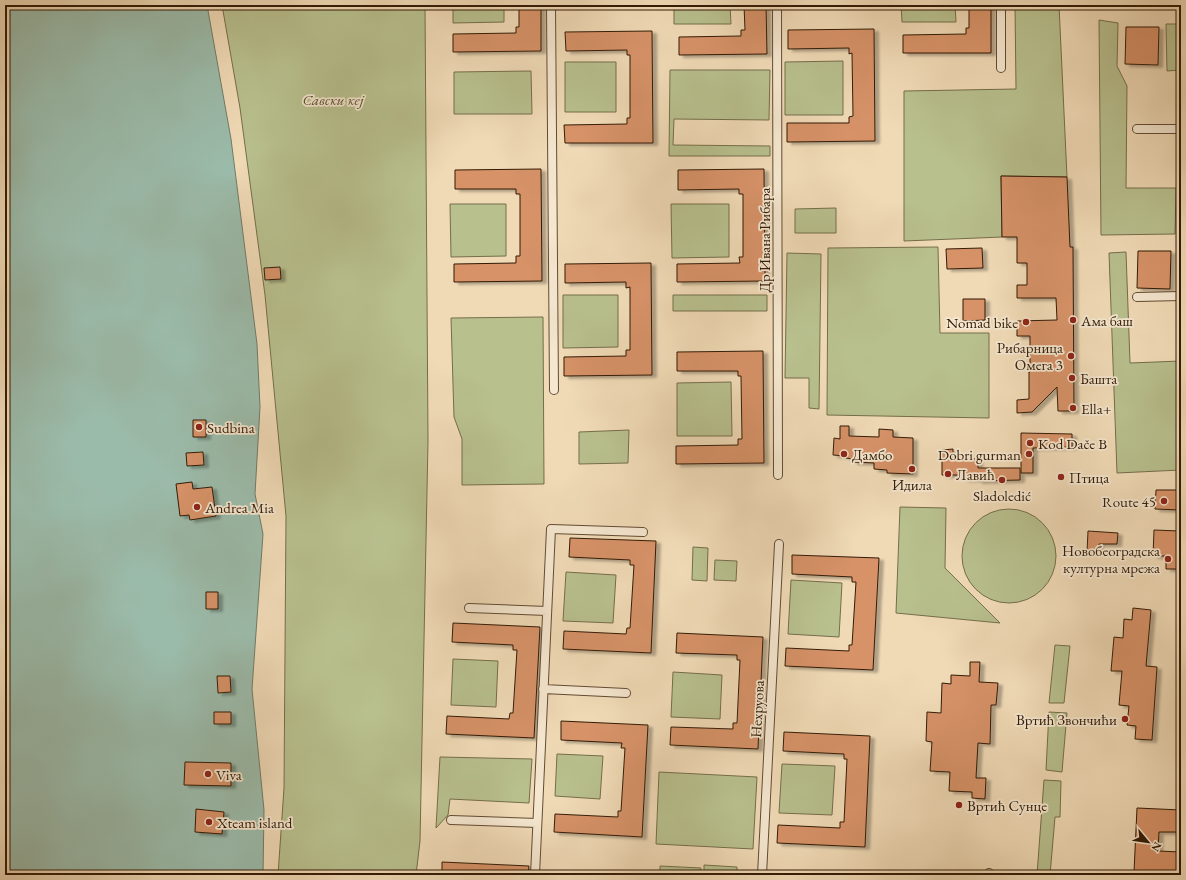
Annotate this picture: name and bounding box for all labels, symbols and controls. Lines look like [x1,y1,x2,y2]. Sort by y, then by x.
park label: Савски кеј [302,90,365,109]
street label: Др Ивана Рибара [755,187,774,293]
place label: Ама баш [1080,311,1134,330]
place label: Nomad bike [946,313,1018,332]
marker: Ама баш [1068,315,1078,325]
marker: Nomad bike [1021,317,1031,327]
place label: Рибарница Омега 3 [997,338,1063,374]
marker: Рибарница Омега 3 [1066,351,1076,361]
place label: Башта [1080,369,1117,388]
marker: Башта [1067,373,1077,383]
place label: Ella+ [1081,399,1112,418]
marker: Ella+ [1068,403,1078,413]
place label: Sudbina [207,418,255,437]
marker: Sudbina [194,422,204,432]
place label: Kod Dače B [1038,434,1107,453]
marker: Kod Dače B [1025,438,1035,448]
place label: Дамбо [852,445,892,464]
place label: Dobri gurman [938,445,1021,464]
marker: Дамбо [839,449,849,459]
marker: Dobri gurman [1024,449,1034,459]
marker: Идила [907,464,917,474]
place label: Лавић [956,465,995,484]
place label: Птица [1069,468,1109,487]
marker: Лавић [943,469,953,479]
marker: Птица [1056,472,1066,482]
place label: Идила [892,475,932,494]
marker: Sladoledić [997,475,1007,485]
place label: Sladoledić [973,486,1031,505]
place label: Route 45 [1102,492,1156,511]
marker: Route 45 [1159,496,1169,506]
place label: Andrea Mia [204,498,274,517]
marker: Andrea Mia [192,502,202,512]
place label: Новобеоградска културна мрежа [1062,541,1160,577]
marker: Новобеоградска културна мрежа [1163,554,1173,564]
street label: Нехруова [746,680,768,738]
place label: Вртић Звончићи [1016,710,1117,729]
marker: Вртић Звончићи [1120,714,1130,724]
place label: Viva [216,765,242,784]
marker: Viva [203,769,213,779]
place label: Вртић Сунце [967,796,1047,815]
marker: Вртић Сунце [954,800,964,810]
place label: Xteam island [216,813,293,832]
marker: Xteam island [204,817,214,827]
north arrow [1128,822,1168,862]
text: N [1148,840,1165,854]

